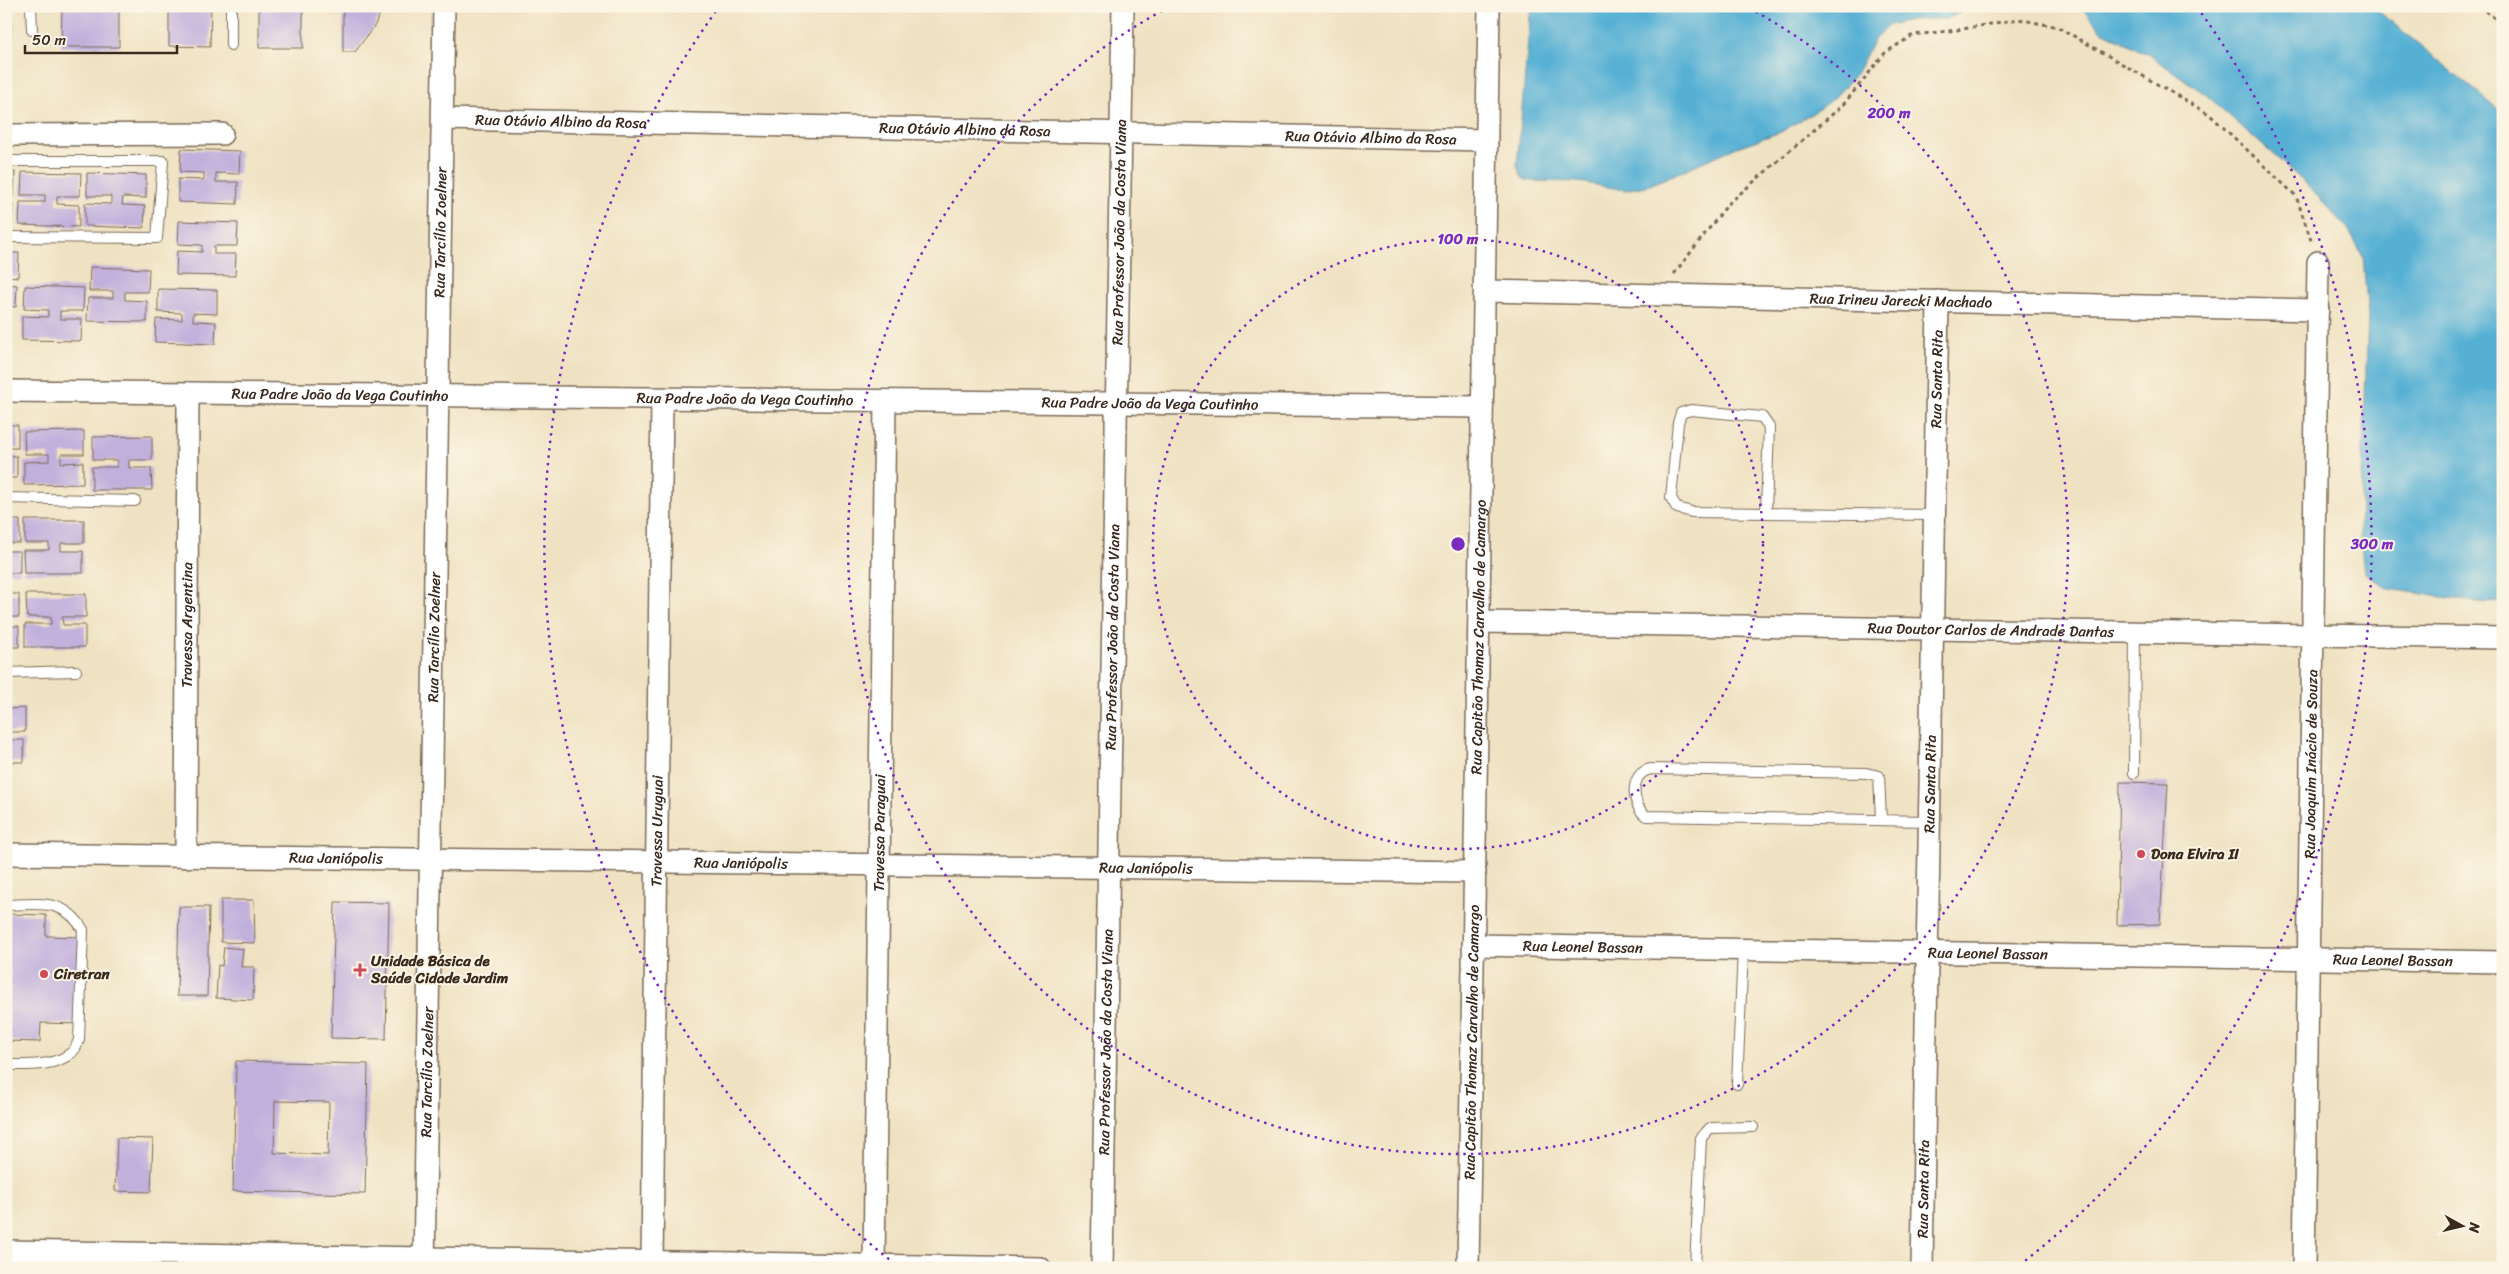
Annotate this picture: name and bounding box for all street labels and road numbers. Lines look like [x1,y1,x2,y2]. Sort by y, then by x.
street label: Rua Otávio Albino da Rosa [475,107,647,136]
street label: Rua Otávio Albino da Rosa [879,115,1051,144]
street label: Rua Professor João da Costa Viana [1104,118,1134,345]
street label: Rua Otávio Albino da Rosa [1285,123,1457,152]
street label: Rua Tarcílio Zoelner [426,166,454,298]
street label: Rua Irineu Jarecki Machado [1809,285,1993,316]
street label: Rua Santa Rita [1923,329,1951,428]
street label: Rua Padre João da Vega Coutinho [231,380,449,409]
street label: Rua Padre João da Vega Coutinho [636,385,854,413]
street label: Rua Padre João da Vega Coutinho [1041,389,1259,418]
street label: Rua Capitão Thomaz Carvalho de Camargo [1463,499,1494,775]
street label: Rua Professor João da Costa Viana [1098,523,1127,750]
street label: Travessa Argentina [174,562,200,688]
street label: Rua Tarcílio Zoelner [420,571,448,703]
street label: Rua Doutor Carlos de Andrade Dantas [1867,615,2115,645]
street label: Rua Joaquim Inácio de Souza [2297,669,2325,859]
street label: Rua Santa Rita [1916,734,1944,833]
street label: Travessa Paraguai [866,773,893,892]
street label: Travessa Uruguai [643,774,671,887]
street label: Rua Janiópolis [289,844,383,872]
street label: Rua Janiópolis [694,849,788,877]
street label: Rua Janiópolis [1099,854,1193,882]
street label: Rua Capitão Thomaz Carvalho de Camargo [1456,904,1487,1180]
street label: Rua Professor João da Costa Viana [1091,928,1121,1155]
street label: Rua Leonel Bassan [1523,933,1643,961]
street label: Rua Leonel Bassan [1928,940,2048,967]
street label: Rua Leonel Bassan [2333,946,2453,974]
street label: Rua Tarcílio Zoelner [413,1006,441,1138]
street label: Rua Santa Rita [1909,1139,1937,1238]

